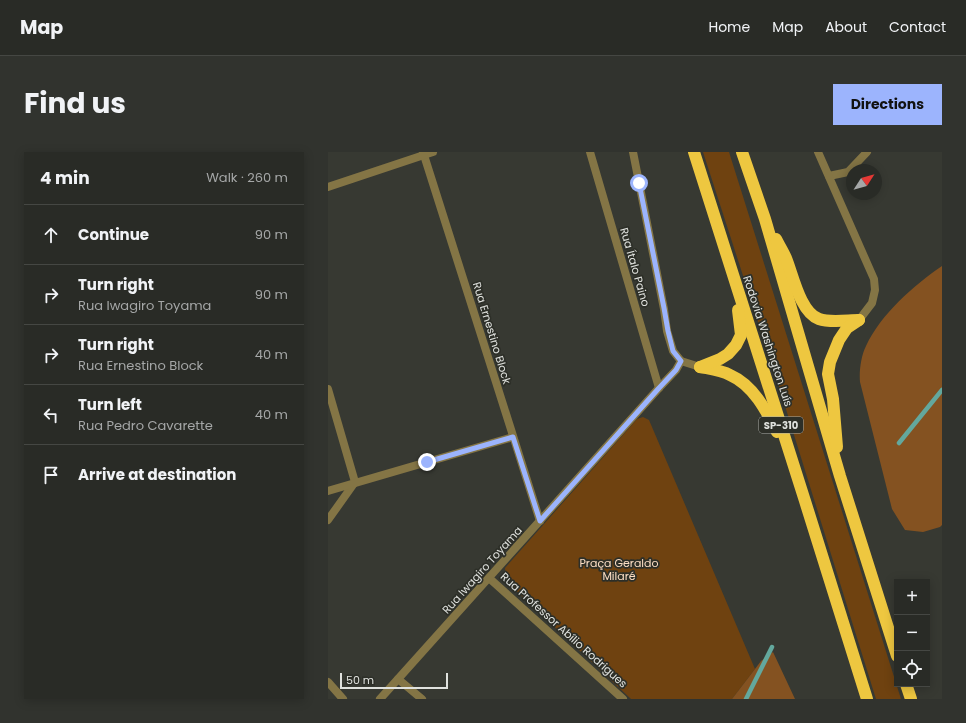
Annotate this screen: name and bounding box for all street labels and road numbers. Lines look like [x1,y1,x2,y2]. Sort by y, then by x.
street label: Rua Ítalo Paino [616,226,654,308]
street label: Rodovia Washington Luís [739,273,797,409]
street label: Rua Ernestino Block [469,280,515,386]
road number: SP-310 [759,417,803,433]
street label: Rua Iwagiro Toyama [438,523,526,617]
street label: Rua Professor Abílio Rodrigues [497,569,631,692]

